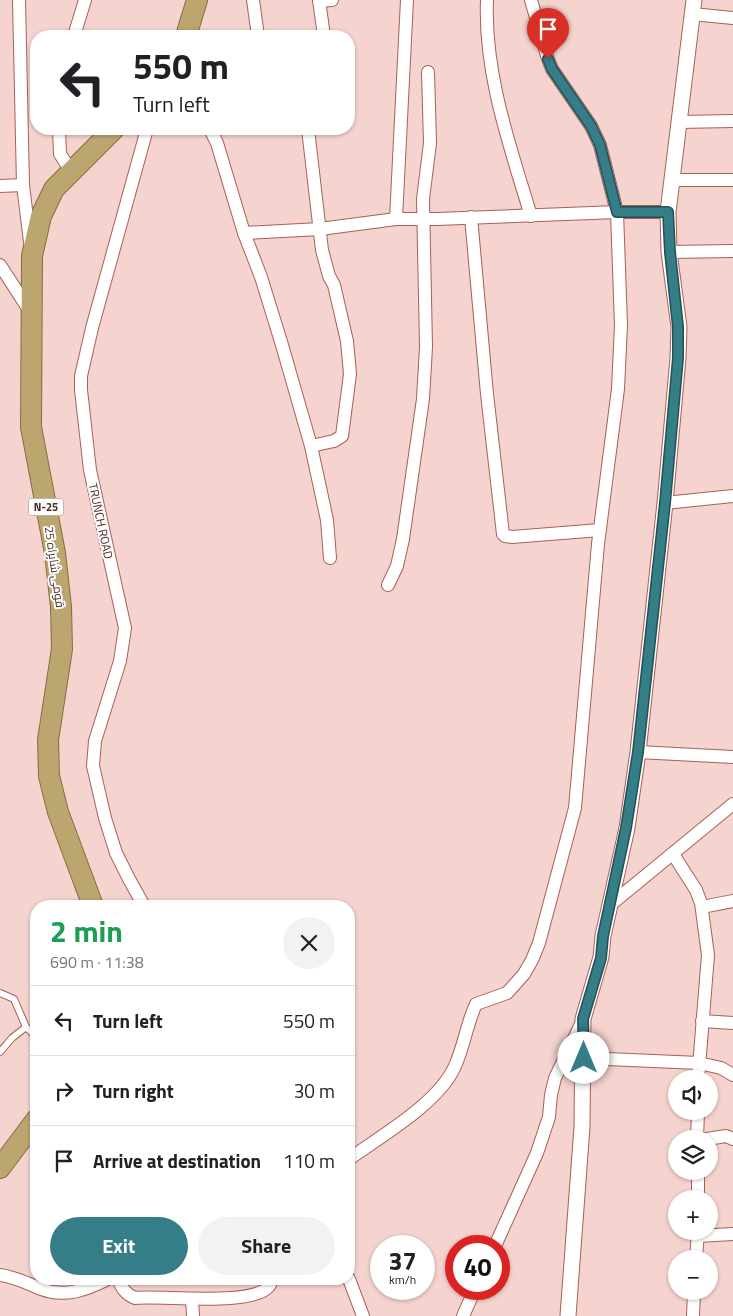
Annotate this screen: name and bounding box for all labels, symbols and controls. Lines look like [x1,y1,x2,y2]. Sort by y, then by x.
pin [527,8,569,59]
icon: arrive [534,15,562,43]
text: 550 m [133,39,229,93]
icon: left [50,50,115,115]
text: Turn left [133,87,210,121]
street label: TRUNCH ROAD [84,481,118,561]
road number: N-25 [28,498,64,516]
street label: قومی شاہراہ 25 [40,525,70,609]
text: 2 min [50,908,123,954]
button: close [283,917,335,969]
text: 690 m · 11:38 [50,950,144,974]
text: Turn left [93,1006,163,1035]
text: 550 m [283,1006,335,1035]
icon: left [50,1007,78,1035]
position arrow [557,1031,609,1083]
map controls [668,1070,718,1300]
button: sound [668,1070,718,1120]
text: Turn right [93,1076,174,1105]
text: 30 m [294,1076,335,1105]
icon: right [50,1077,78,1105]
button: layers [668,1130,718,1180]
text: Arrive at destination [93,1146,261,1175]
text: 110 m [283,1146,335,1175]
icon: arrive [50,1147,78,1175]
button: + [668,1190,718,1240]
button: Exit [50,1217,188,1275]
button: Share [198,1217,335,1275]
speed limit sign: 40 [445,1235,510,1300]
text: 37 [388,1242,417,1280]
button: − [668,1250,718,1300]
text: km/h [389,1270,416,1289]

